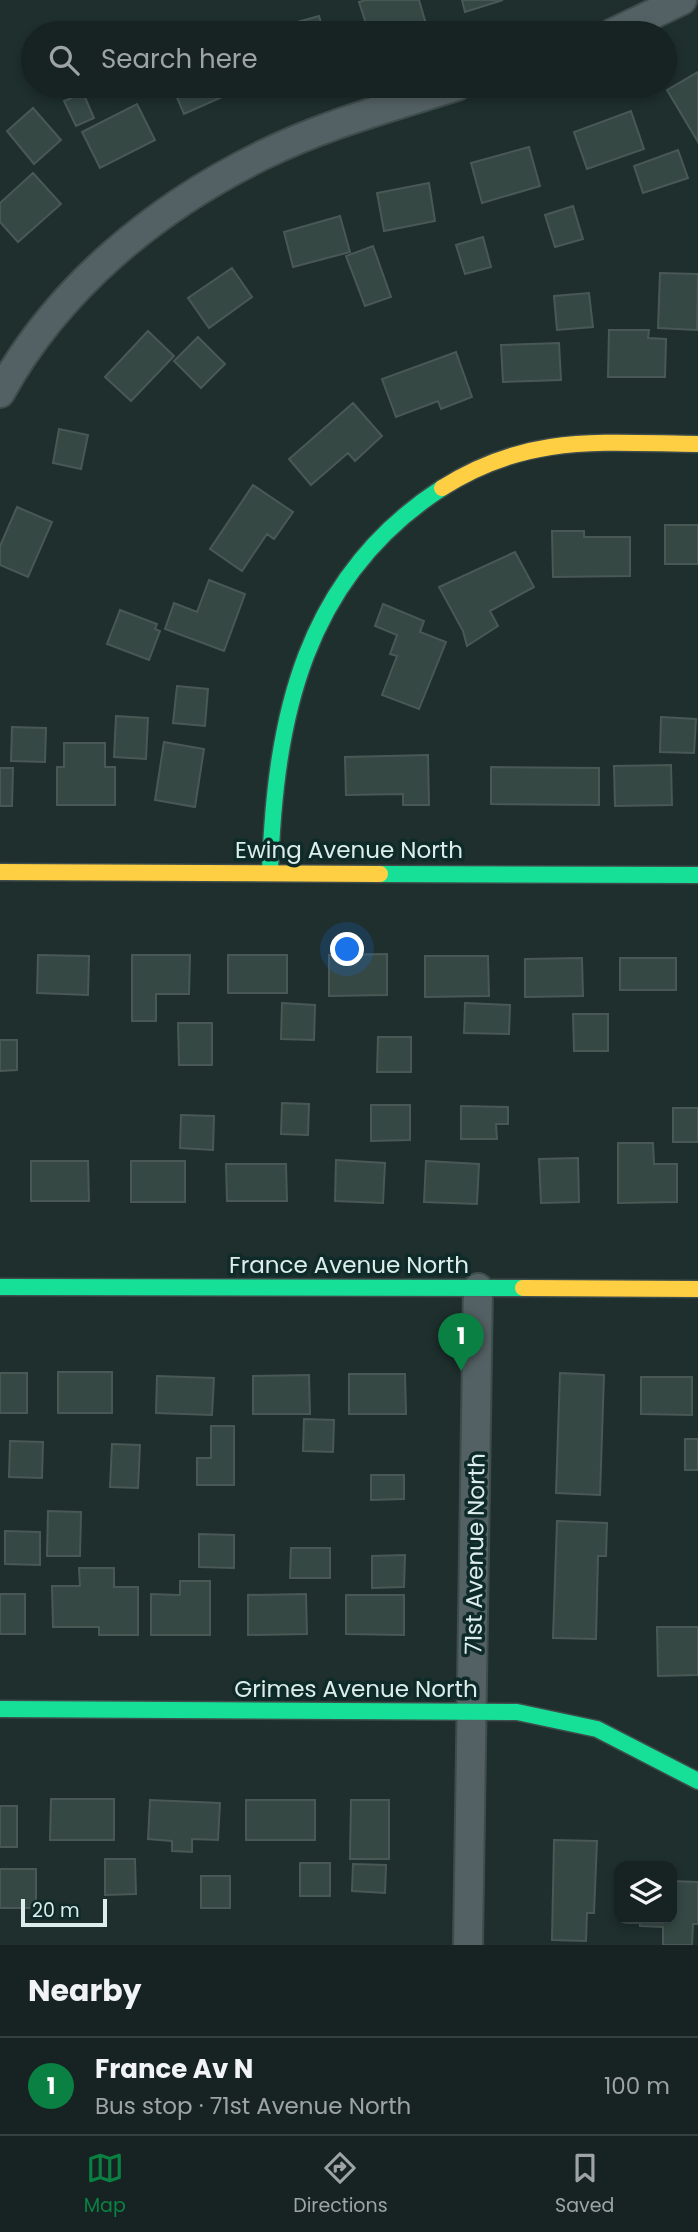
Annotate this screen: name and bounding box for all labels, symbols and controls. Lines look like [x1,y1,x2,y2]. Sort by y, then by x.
search box [21,21,677,98]
icon: search [45,41,83,79]
text: Search here [101,41,258,77]
street label: Ewing Avenue North [235,834,463,866]
your location [330,932,364,966]
street label: France Avenue North [229,1249,469,1281]
pin: 1 [438,1313,484,1371]
street label: 71st Avenue North [457,1453,493,1655]
street label: Grimes Avenue North [234,1673,478,1705]
map controls [614,1861,677,1924]
button: layers [614,1861,677,1924]
scale bar [21,1896,107,1928]
text: 20 m [32,1897,80,1924]
text: Nearby [28,1969,142,2012]
text: France Av N [95,2051,253,2087]
text: 1 [47,2070,55,2102]
text: 100 m [604,2070,670,2102]
text: Bus stop · 71st Avenue North [95,2090,411,2122]
tab: Map [84,2149,126,2220]
tab: Directions [293,2149,388,2220]
tab: Saved [555,2149,614,2220]

